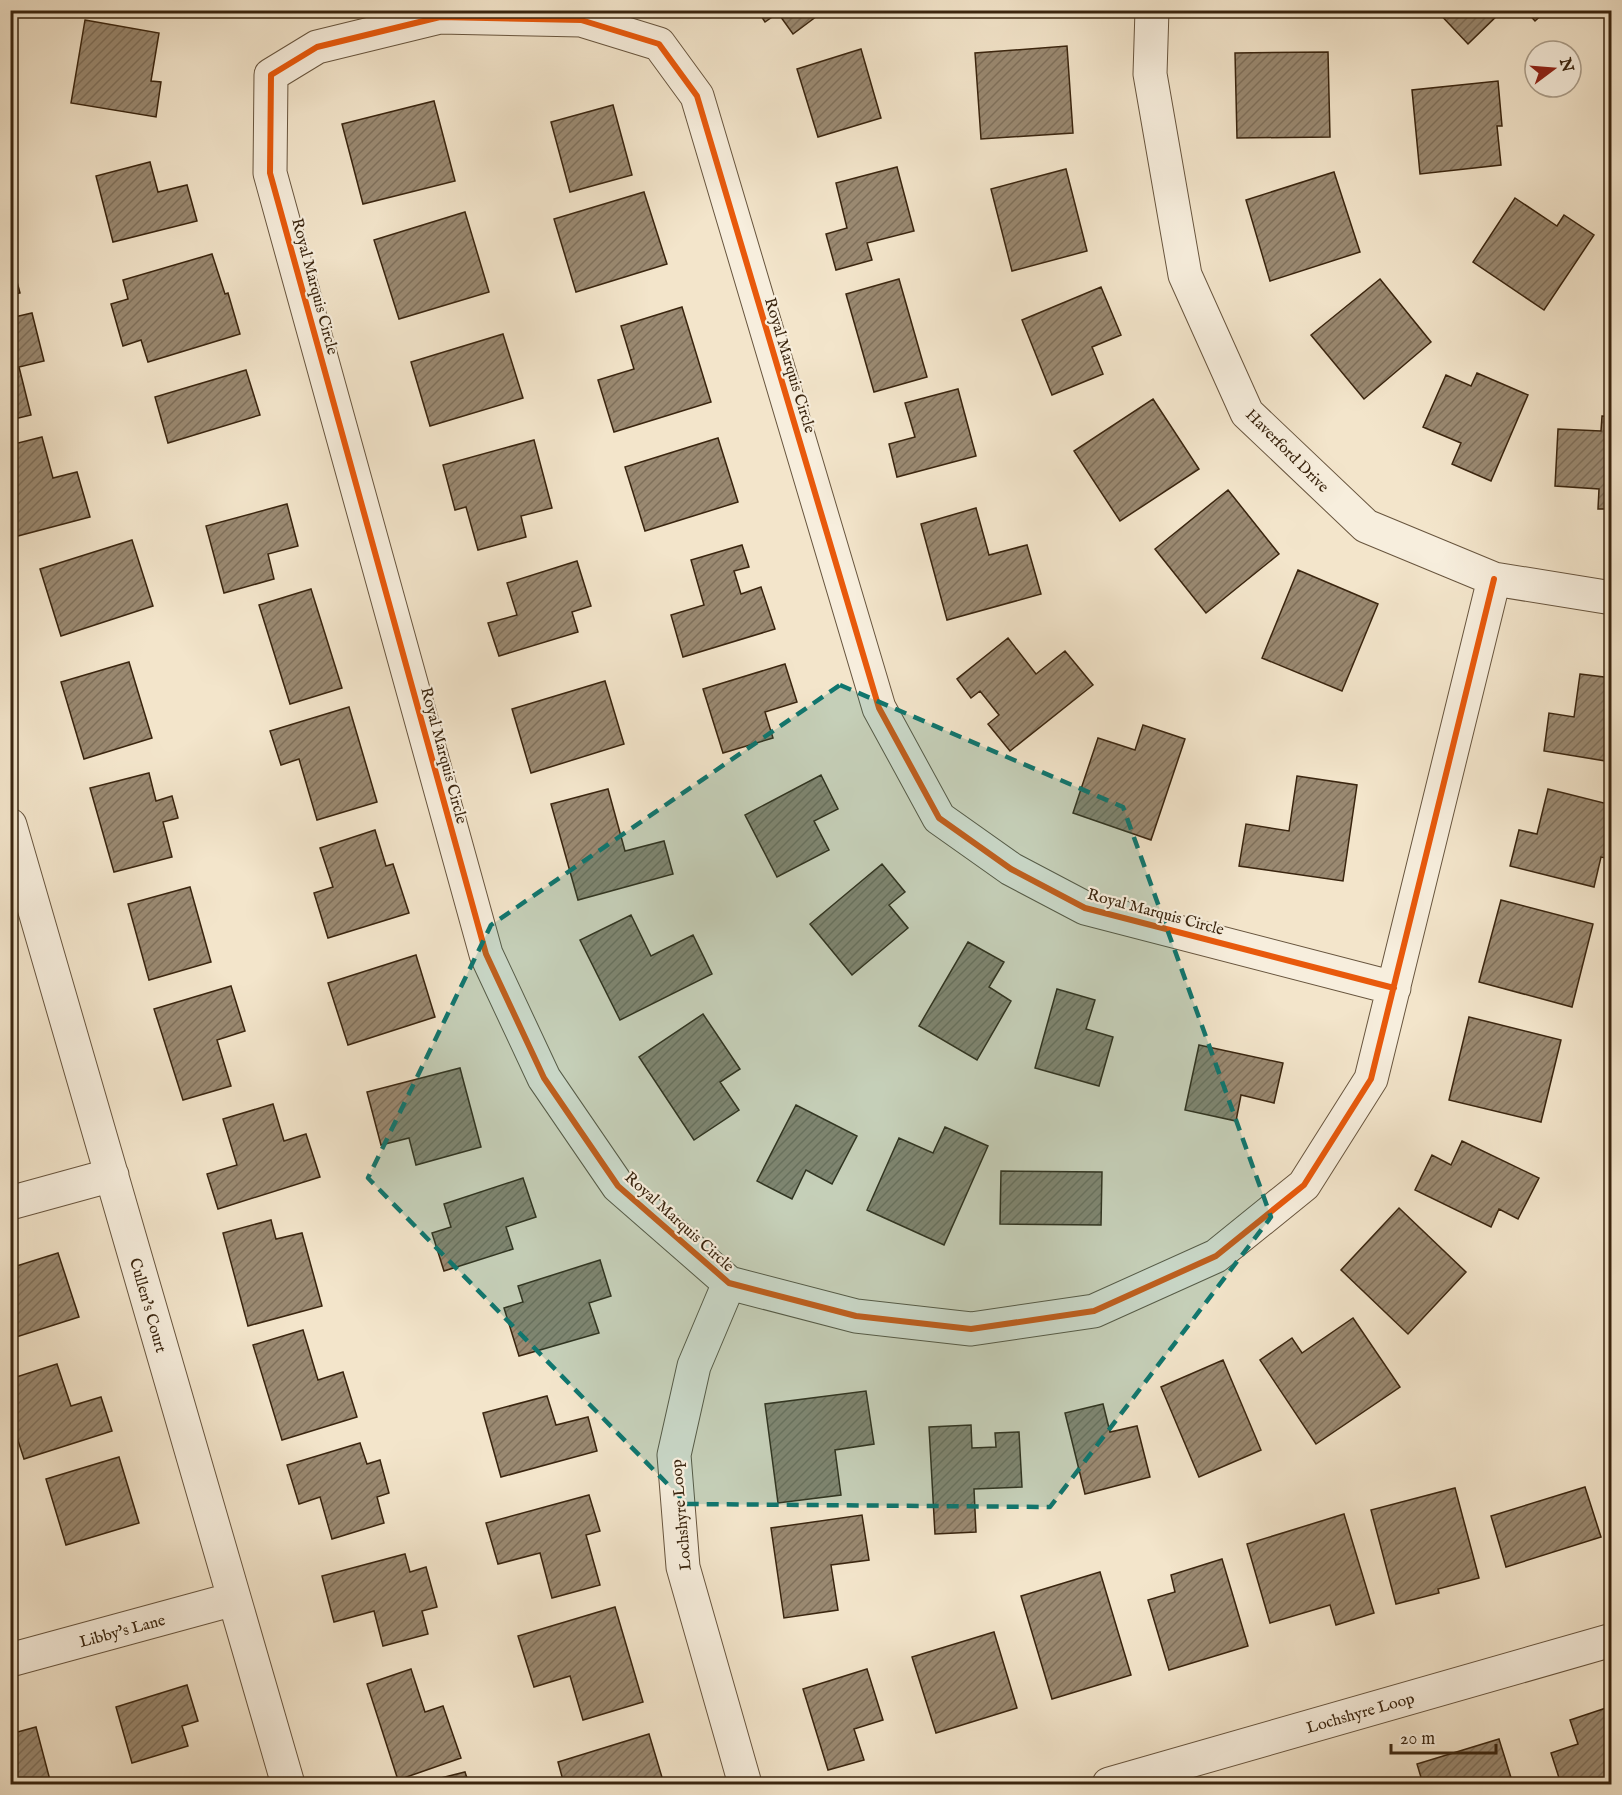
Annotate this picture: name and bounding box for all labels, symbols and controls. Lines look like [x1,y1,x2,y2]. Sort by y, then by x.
north arrow [1523,39,1583,99]
text: N [1554,55,1577,75]
street label: Royal Marquis Circle [286,216,342,357]
street label: Royal Marquis Circle [759,295,819,436]
street label: Haverford Drive [1241,405,1333,497]
street label: Royal Marquis Circle [415,685,471,826]
street label: Royal Marquis Circle [1085,885,1226,941]
street label: Royal Marquis Circle [620,1168,738,1277]
street label: Cullen's Court [124,1256,170,1356]
street label: Lochshyre Loop [667,1458,697,1571]
street label: Libby's Lane [77,1611,168,1653]
street label: Lochshyre Loop [1304,1689,1417,1739]
scale bar [1391,1717,1496,1755]
text: 20 m [1400,1728,1435,1751]

